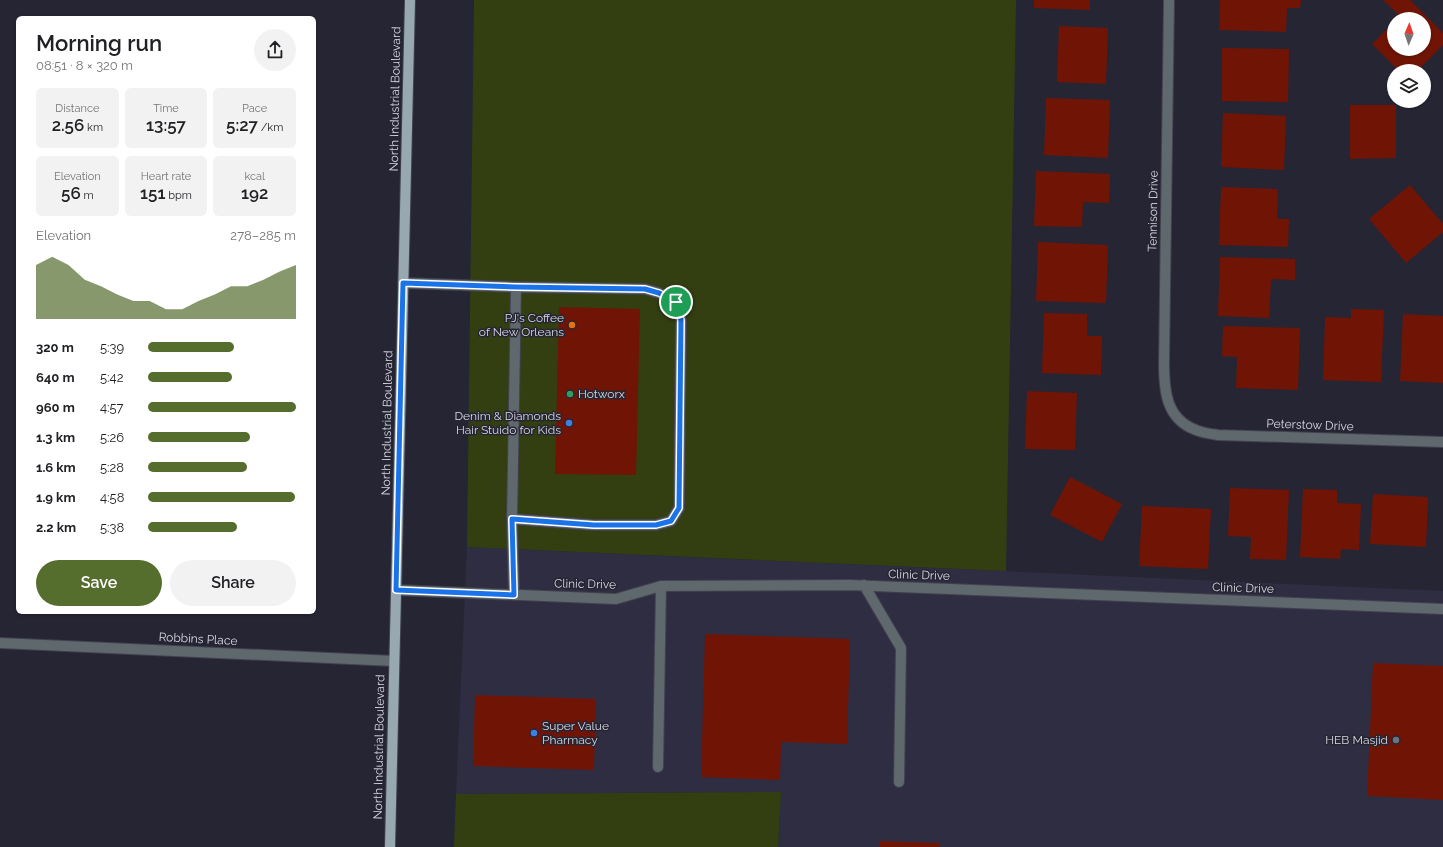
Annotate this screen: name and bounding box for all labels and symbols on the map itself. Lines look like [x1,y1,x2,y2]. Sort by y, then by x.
north arrow [1387,12,1431,56]
street label: North Industrial Boulevard [387,26,403,172]
street label: Tennison Drive [1145,170,1161,252]
pin [659,285,693,319]
place label: PJ's Coffee of New Orleans [479,311,564,339]
marker: PJ's Coffee of New Orleans [567,320,577,330]
street label: North Industrial Boulevard [379,350,395,496]
place label: Hotworx [578,387,625,401]
marker: Hotworx [565,389,575,399]
place label: Denim & Diamonds Hair Stuido for Kids [454,409,561,437]
street label: Peterstow Drive [1266,416,1354,434]
marker: Denim & Diamonds Hair Stuido for Kids [564,418,574,428]
street label: Clinic Drive [888,567,950,583]
street label: Clinic Drive [554,576,616,592]
street label: Clinic Drive [1212,580,1274,596]
street label: Robbins Place [158,630,238,648]
street label: North Industrial Boulevard [371,674,387,820]
place label: Super Value Pharmacy [542,719,609,747]
marker: Super Value Pharmacy [529,728,539,738]
place label: HEB Masjid [1325,733,1388,747]
marker: HEB Masjid [1391,735,1401,745]

